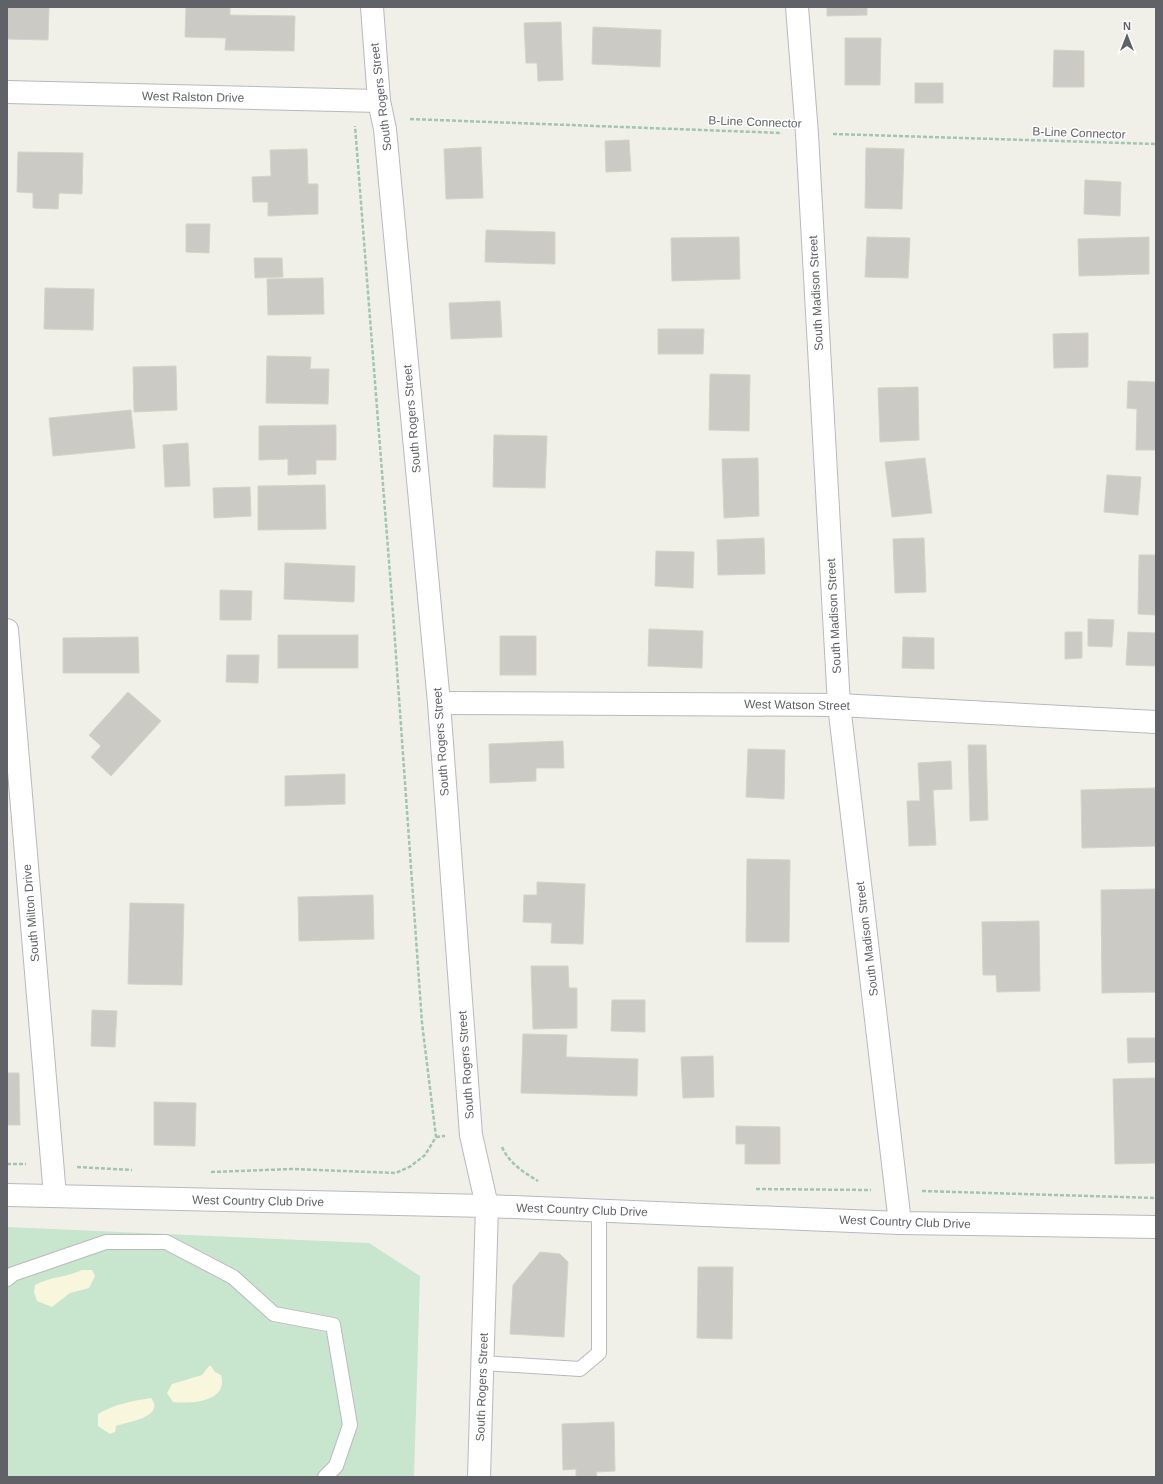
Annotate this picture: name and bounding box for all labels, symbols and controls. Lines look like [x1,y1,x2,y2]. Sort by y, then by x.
north arrow [1107,16,1147,56]
text: N [1123,20,1131,32]
street label: South Rogers Street [367,42,395,152]
street label: West Ralston Drive [142,89,245,105]
street label: B-Line Connector [708,113,802,131]
street label: B-Line Connector [1032,124,1126,142]
street label: South Madison Street [806,234,826,351]
street label: South Rogers Street [400,364,424,474]
street label: South Madison Street [824,557,844,674]
street label: South Rogers Street [430,687,452,797]
street label: West Watson Street [744,697,851,713]
street label: South Milton Drive [20,863,42,962]
street label: South Madison Street [853,880,881,997]
street label: South Rogers Street [455,1010,477,1120]
street label: West Country Club Drive [192,1193,324,1209]
street label: West Country Club Drive [516,1201,648,1219]
street label: West Country Club Drive [839,1213,971,1231]
street label: South Rogers Street [473,1332,491,1442]

